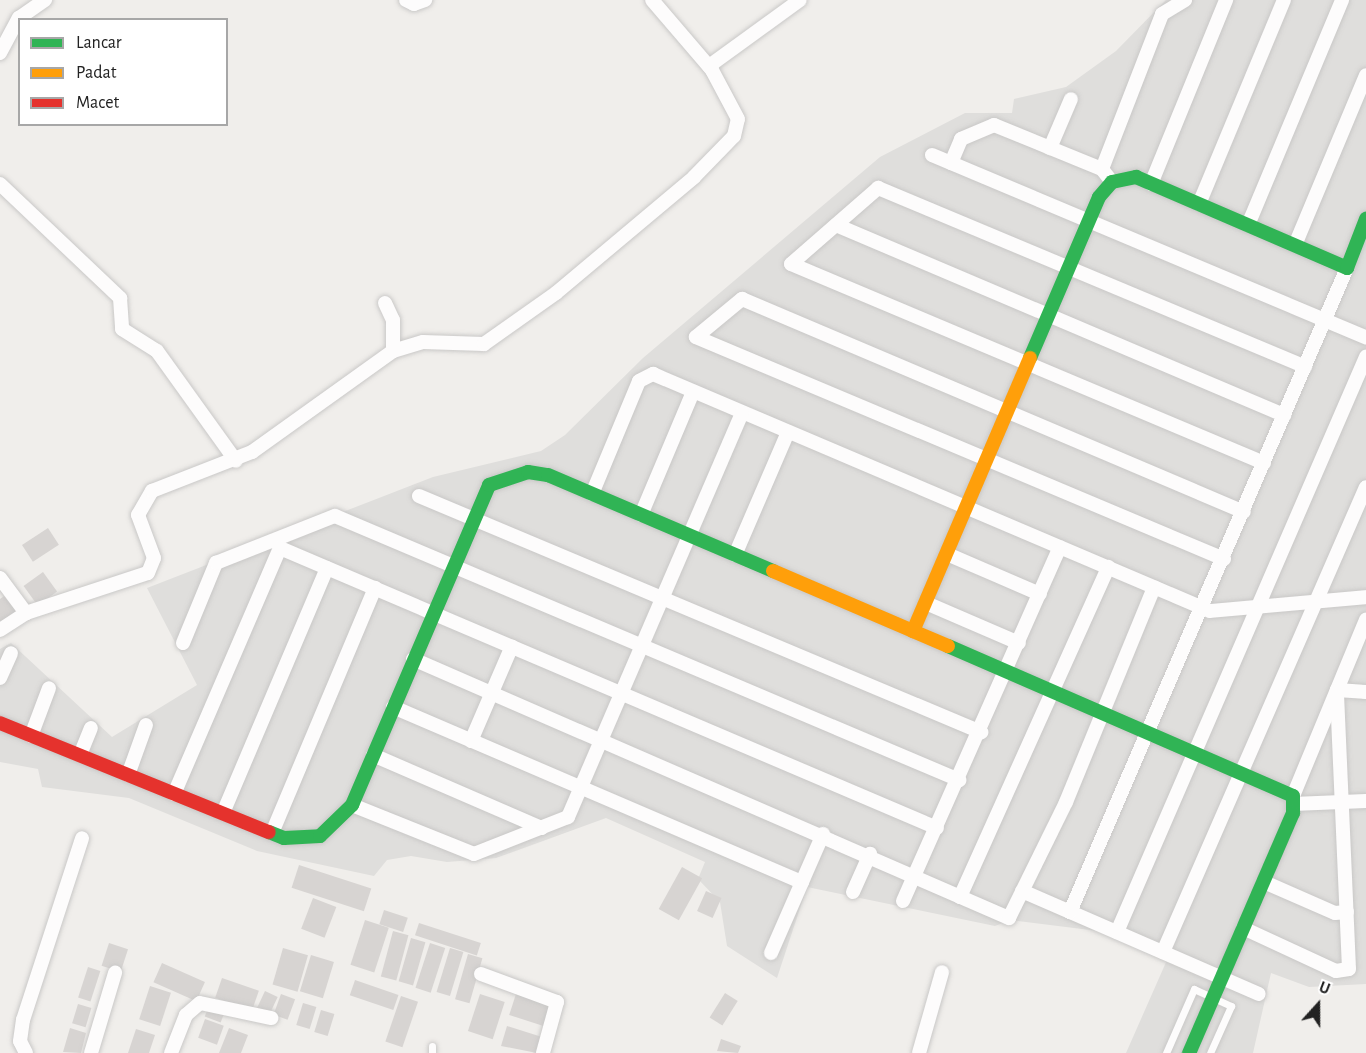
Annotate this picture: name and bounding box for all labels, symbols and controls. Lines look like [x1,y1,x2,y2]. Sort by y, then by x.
legend [18,18,228,126]
text: Lancar [76,34,122,52]
text: Padat [76,64,117,82]
text: Macet [76,94,119,112]
north arrow [1288,975,1348,1035]
text: U [1317,979,1332,997]

